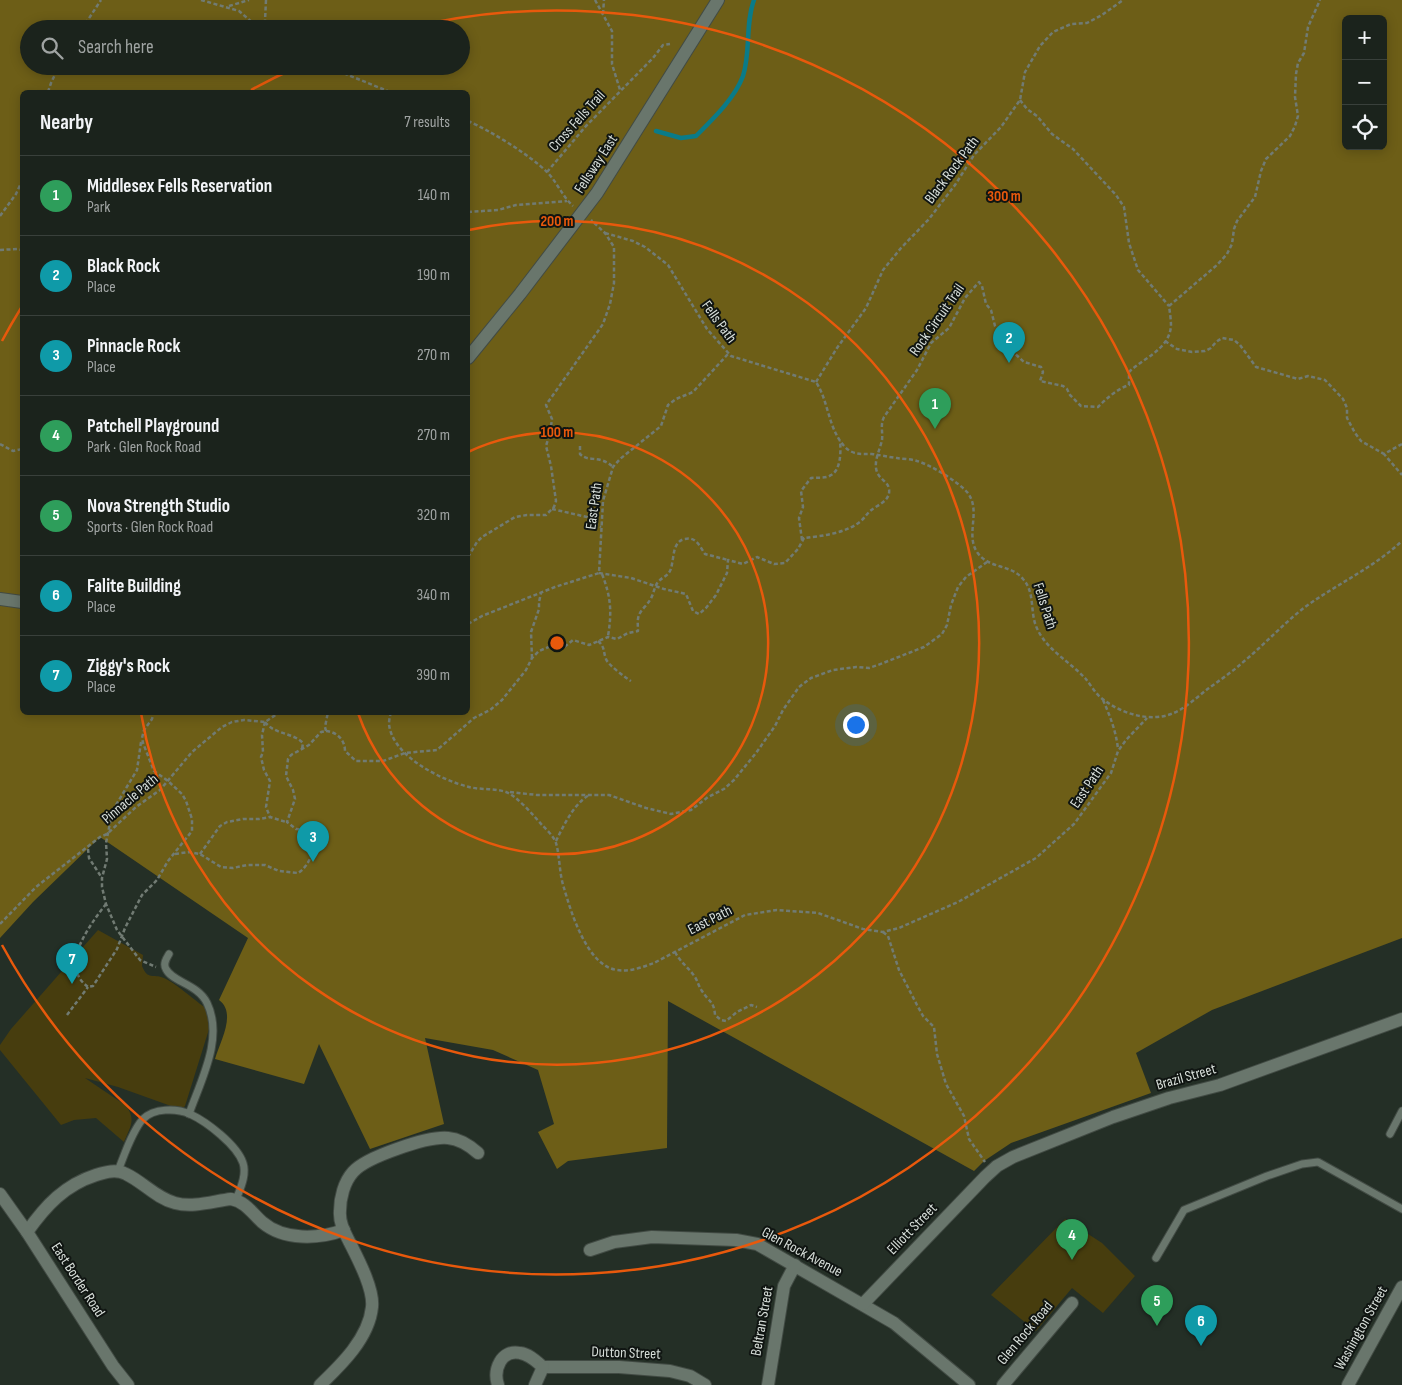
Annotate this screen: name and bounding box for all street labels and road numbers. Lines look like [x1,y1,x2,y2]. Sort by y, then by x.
street label: Cross Fells Trail [545,86,609,156]
street label: Fellsway East [570,131,622,197]
street label: Black Rock Path [921,133,983,207]
street label: Rock Circuit Trail [905,280,969,360]
street label: Fells Path [697,297,741,347]
street label: East Path [581,481,607,531]
street label: Fells Path [1029,580,1061,632]
street label: East Path [1066,762,1108,812]
street label: Pinnacle Path [98,770,162,828]
street label: East Path [685,901,735,939]
street label: Brazil Street [1154,1059,1219,1095]
street label: Elliott Street [883,1199,941,1259]
street label: Glen Rock Avenue [758,1223,846,1281]
street label: East Border Road [47,1239,109,1321]
street label: Washington Street [1330,1282,1392,1373]
street label: Beltran Street [747,1284,778,1357]
street label: Glen Rock Road [993,1297,1057,1369]
street label: Dutton Street [591,1342,661,1364]

